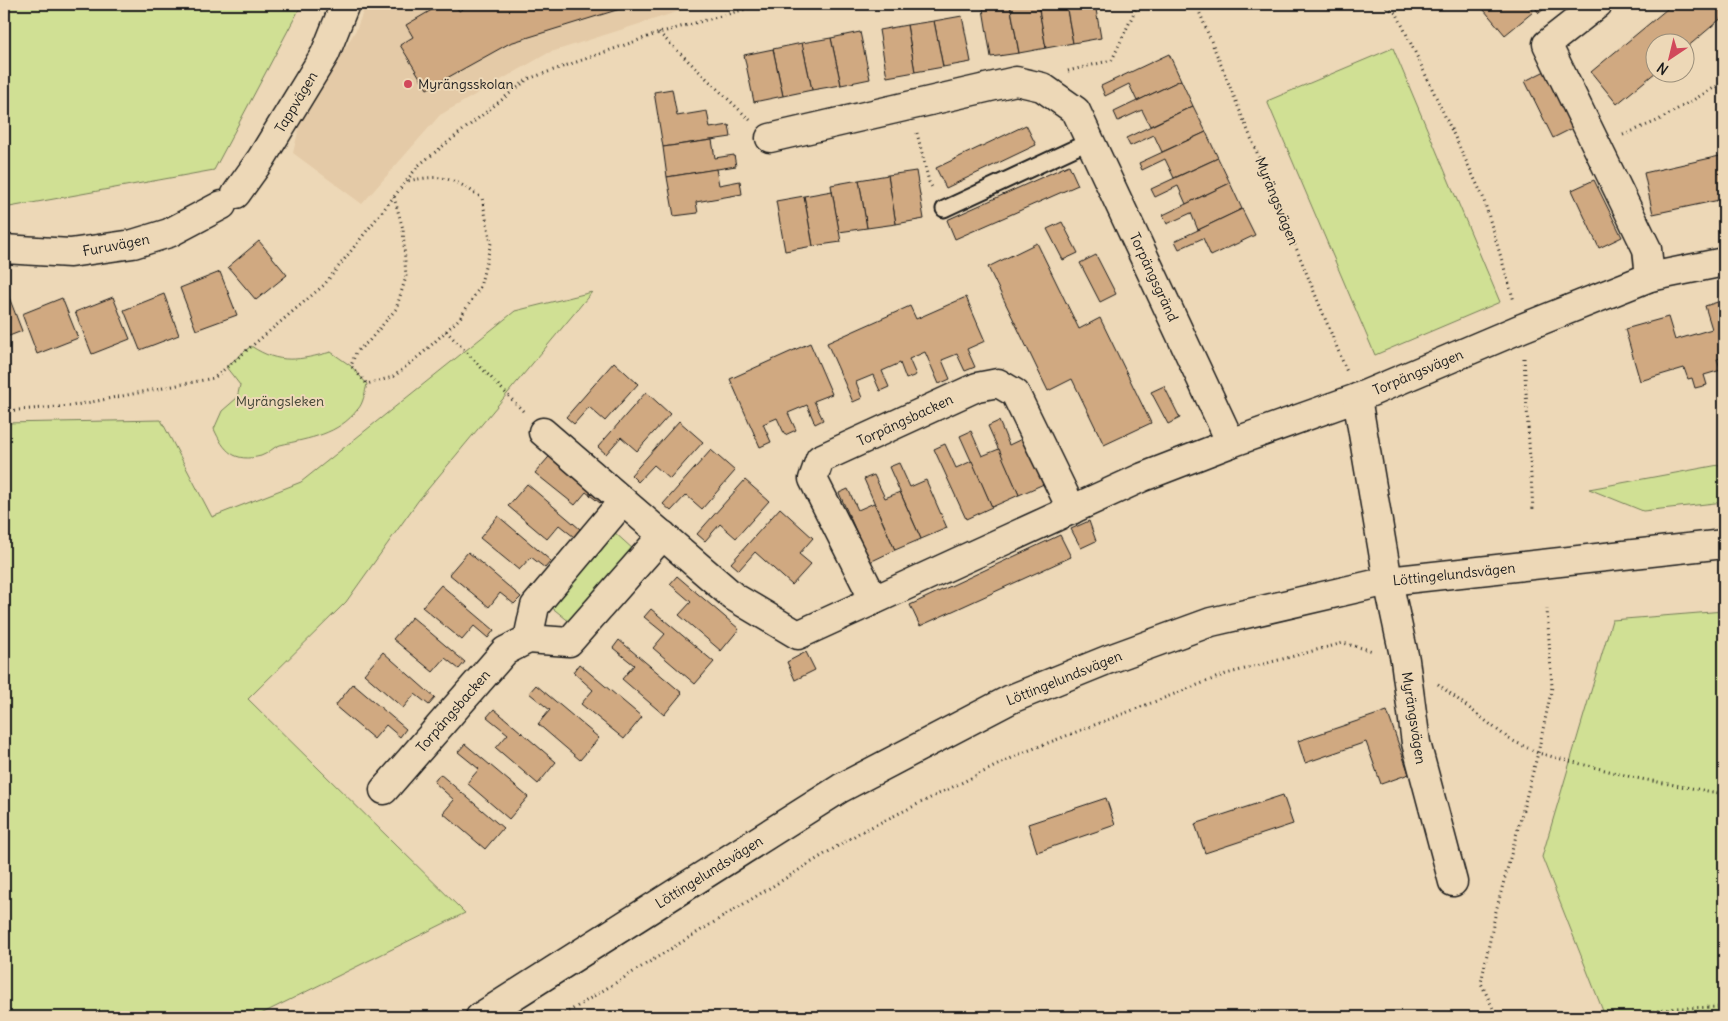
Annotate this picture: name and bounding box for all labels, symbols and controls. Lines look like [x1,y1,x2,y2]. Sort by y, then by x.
north arrow [1646,32,1696,82]
text: N [1653,58,1672,79]
street label: Tappvägen [271,68,321,136]
place label: Myrängsskolan [418,75,514,93]
marker: Myrängsskolan [402,78,414,90]
street label: Myrängsvägen [1251,154,1303,248]
street label: Furuvägen [81,230,151,260]
street label: Torpängsgränd [1126,230,1182,324]
street label: Torpängsvägen [1370,345,1466,399]
street label: Torpängsbacken [854,390,956,450]
park label: Myrängsleken [236,392,324,410]
street label: Löttingelundsvägen [1392,559,1516,589]
street label: Löttingelundsvägen [1003,647,1125,709]
street label: Torpängsbacken [412,666,494,756]
street label: Myrängsvägen [1398,671,1430,765]
street label: Löttingelundsvägen [652,832,766,912]

